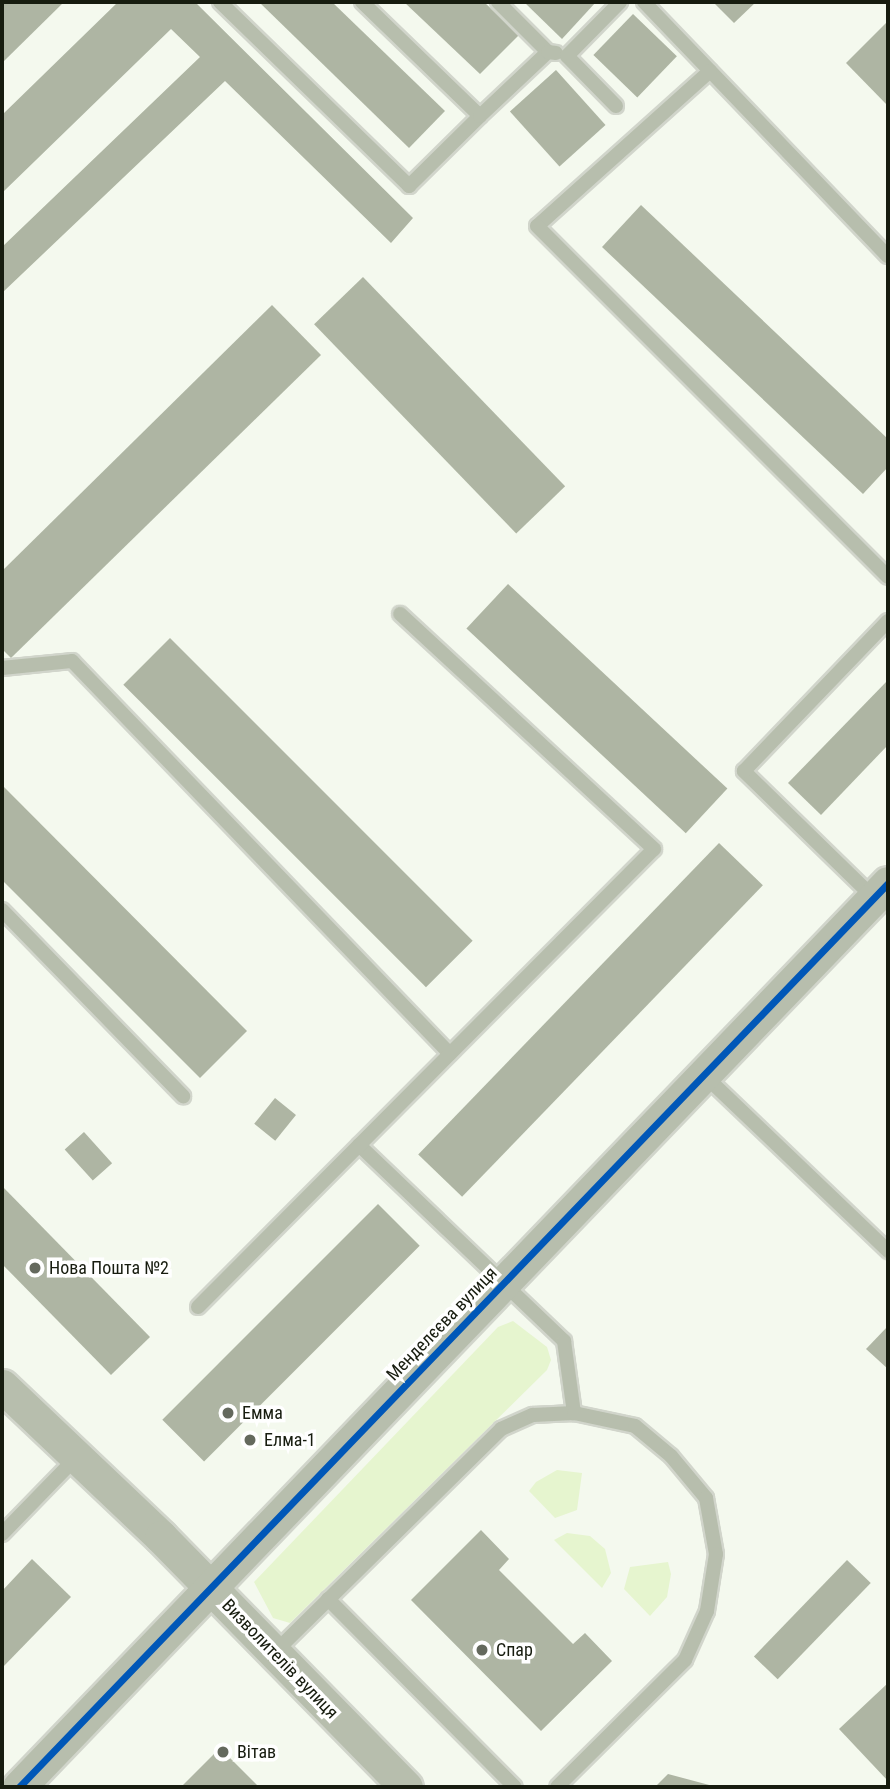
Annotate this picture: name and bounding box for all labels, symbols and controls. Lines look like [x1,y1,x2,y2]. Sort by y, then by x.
place label: Нова Пошта №2 [49,1257,169,1279]
marker: Нова Пошта №2 [27,1260,43,1276]
street label: Менделєєва вулиця [382,1263,502,1385]
place label: Емма [242,1402,283,1424]
marker: Емма [220,1405,236,1421]
place label: Елма-1 [264,1429,316,1451]
marker: Елма-1 [242,1432,258,1448]
street label: Визволителів вулиця [217,1595,343,1723]
place label: Спар [496,1639,533,1661]
marker: Спар [474,1642,490,1658]
place label: Вітав [237,1741,276,1763]
marker: Вітав [215,1744,231,1760]

